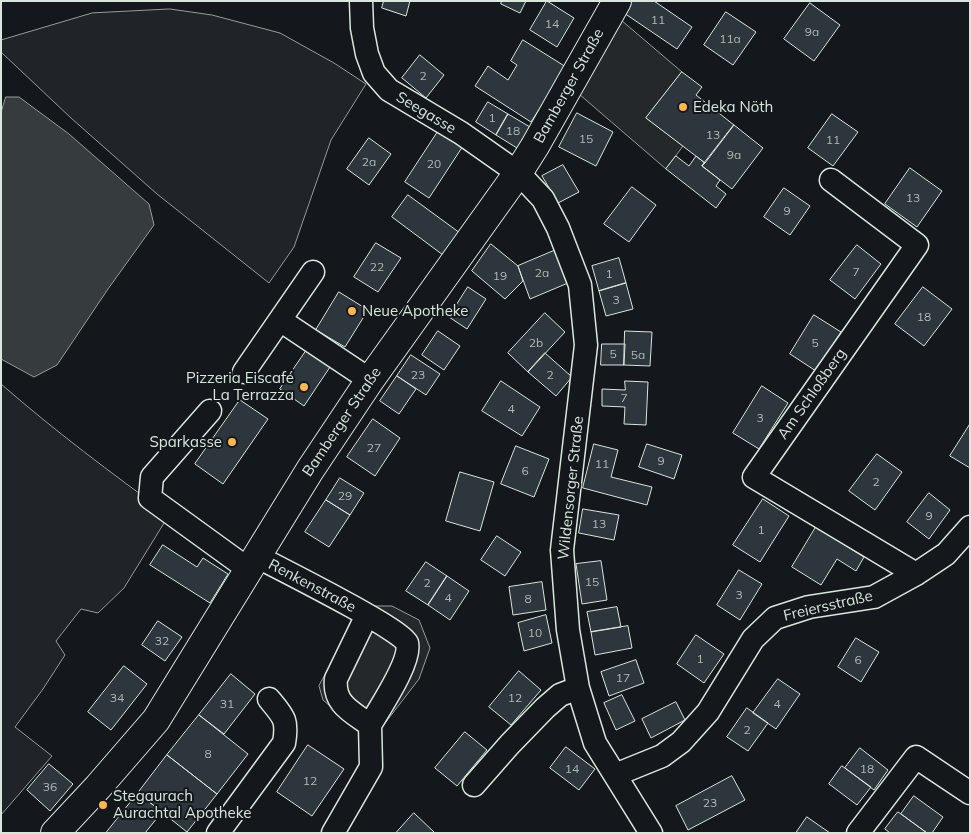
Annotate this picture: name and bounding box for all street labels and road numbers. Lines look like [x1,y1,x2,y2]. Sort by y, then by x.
street label: Bamberger Straße [530,26,608,146]
street label: Seegasse [393,88,459,138]
street label: Am Schloßberg [774,345,850,443]
street label: Bamberger Straße [299,364,385,480]
street label: Wildensorger Straße [555,415,587,561]
street label: Renkenstraße [265,555,359,617]
street label: Freiersstraße [782,587,874,625]

